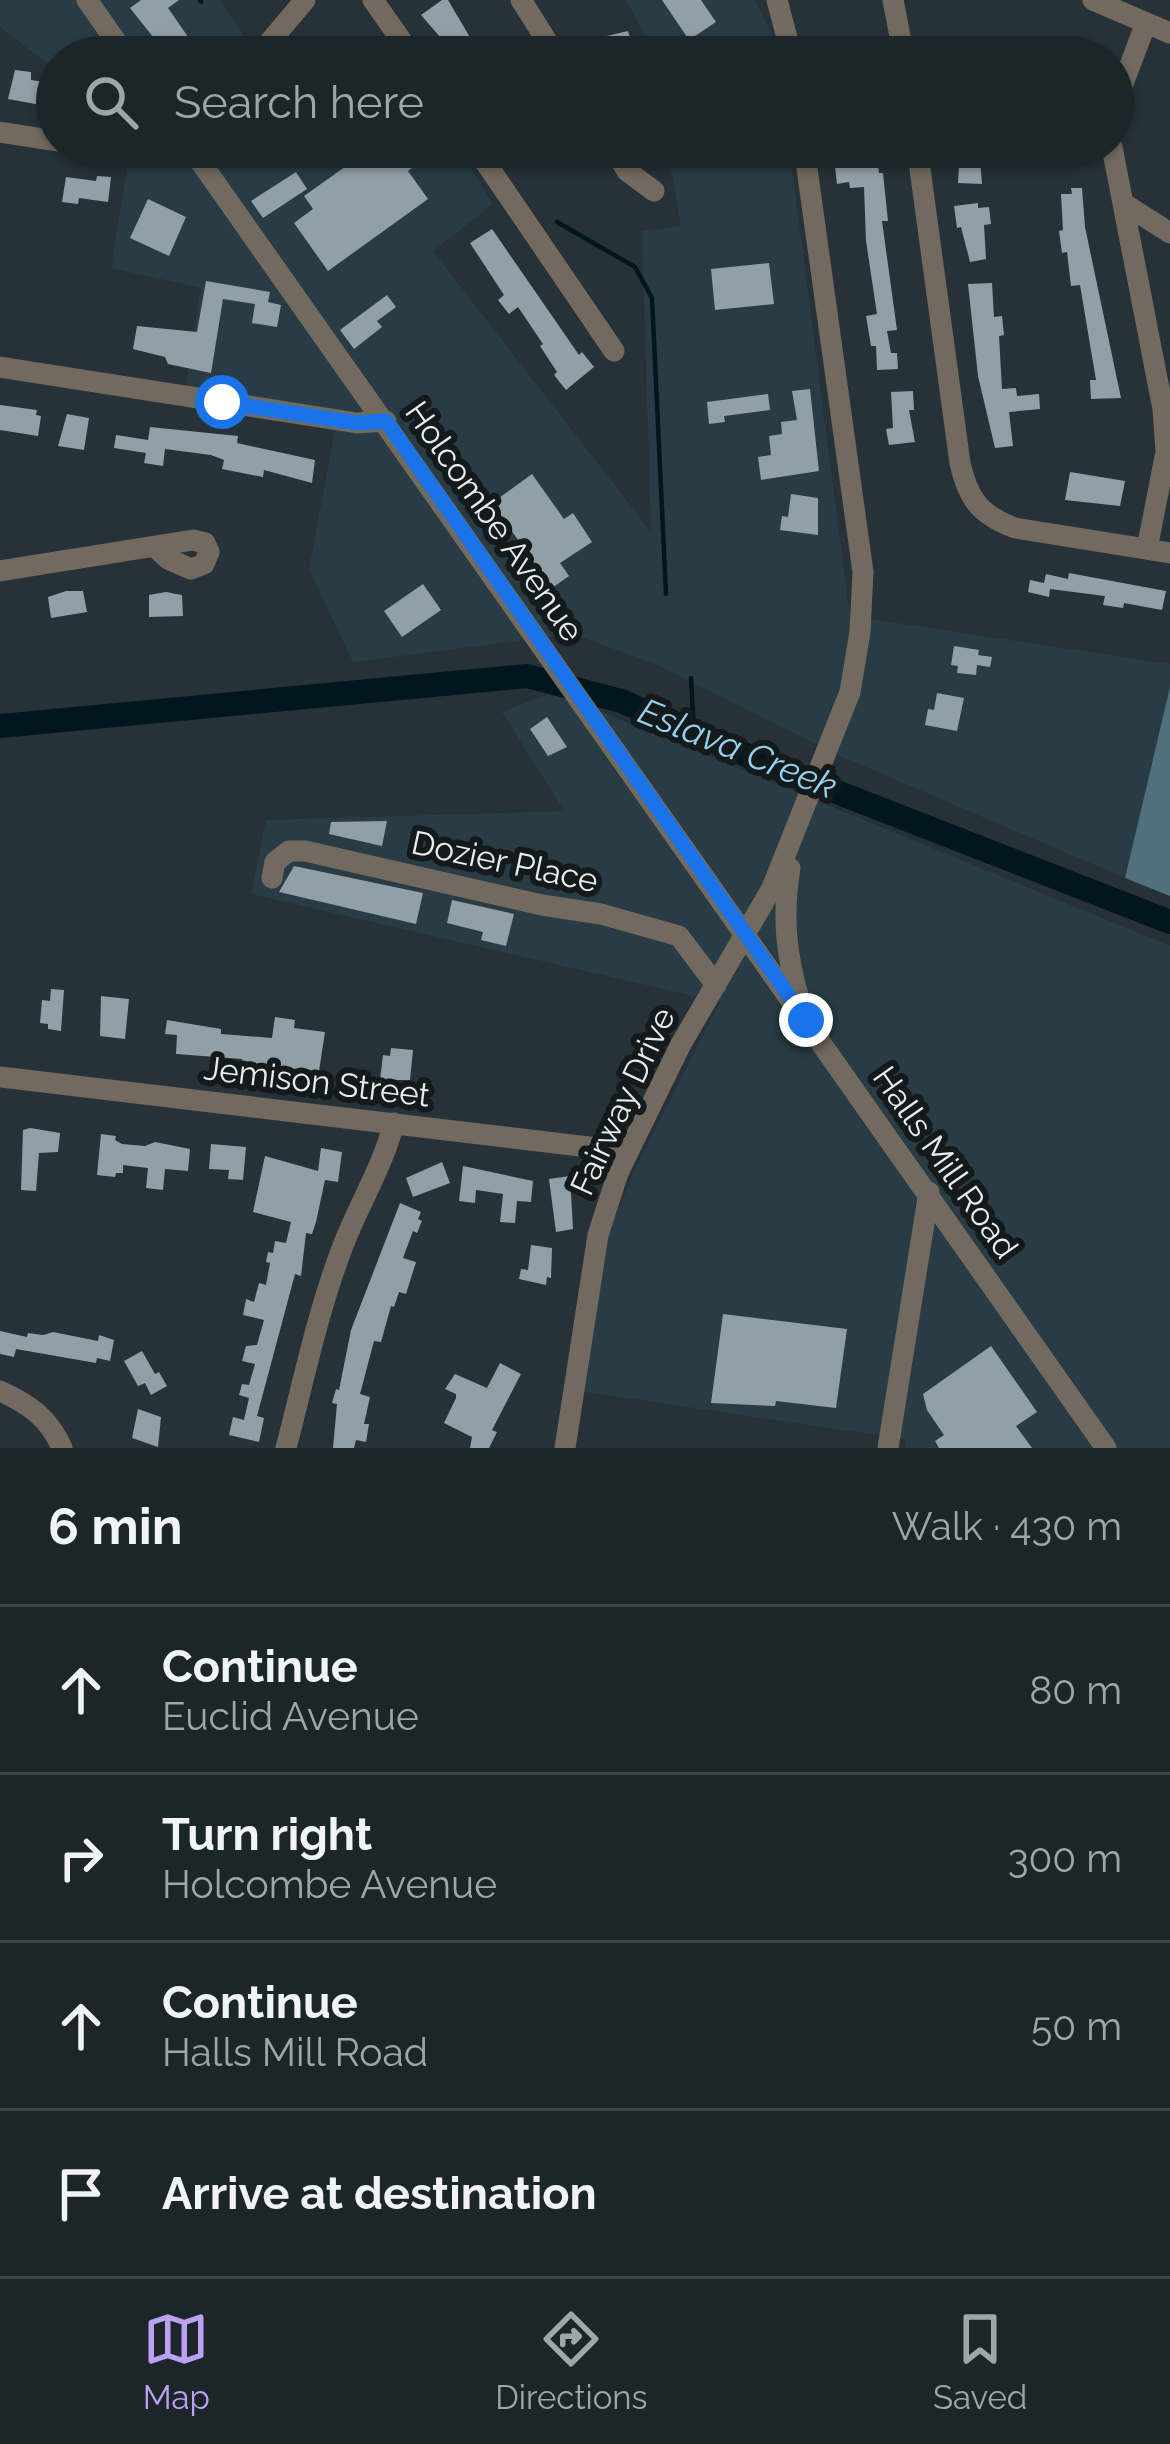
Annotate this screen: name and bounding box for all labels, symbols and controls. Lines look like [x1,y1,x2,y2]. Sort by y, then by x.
search box [36,36,1134,168]
icon: search [78,69,144,135]
text: Search here [174,76,424,129]
route start [195,375,249,429]
street label: Holcombe Avenue [397,394,592,649]
water label: Eslava Creek [633,689,843,807]
street label: Dozier Place [408,823,602,900]
route end [779,993,833,1047]
street label: Fairway Drive [562,1001,683,1201]
street label: Jemison Street [202,1048,432,1115]
street label: Halls Mill Road [865,1059,1026,1266]
text: 6 min [48,1496,183,1556]
text: Walk · 430 m [892,1503,1122,1549]
text: Continue [162,1640,358,1693]
icon: ahead [48,1657,114,1723]
text: 80 m [1029,1667,1122,1713]
text: Euclid Avenue [162,1693,419,1739]
text: Turn right [162,1808,372,1861]
icon: right [48,1825,114,1891]
text: 300 m [1008,1835,1122,1881]
text: Holcombe Avenue [162,1861,497,1907]
text: Continue [162,1976,358,2029]
icon: ahead [48,1993,114,2059]
text: 50 m [1031,2003,1122,2049]
text: Halls Mill Road [162,2029,428,2075]
icon: arrive [48,2161,114,2227]
text: Arrive at destination [162,2167,597,2220]
tab: Map [143,2306,210,2417]
tab: Directions [495,2306,648,2417]
tab: Saved [933,2306,1027,2417]

